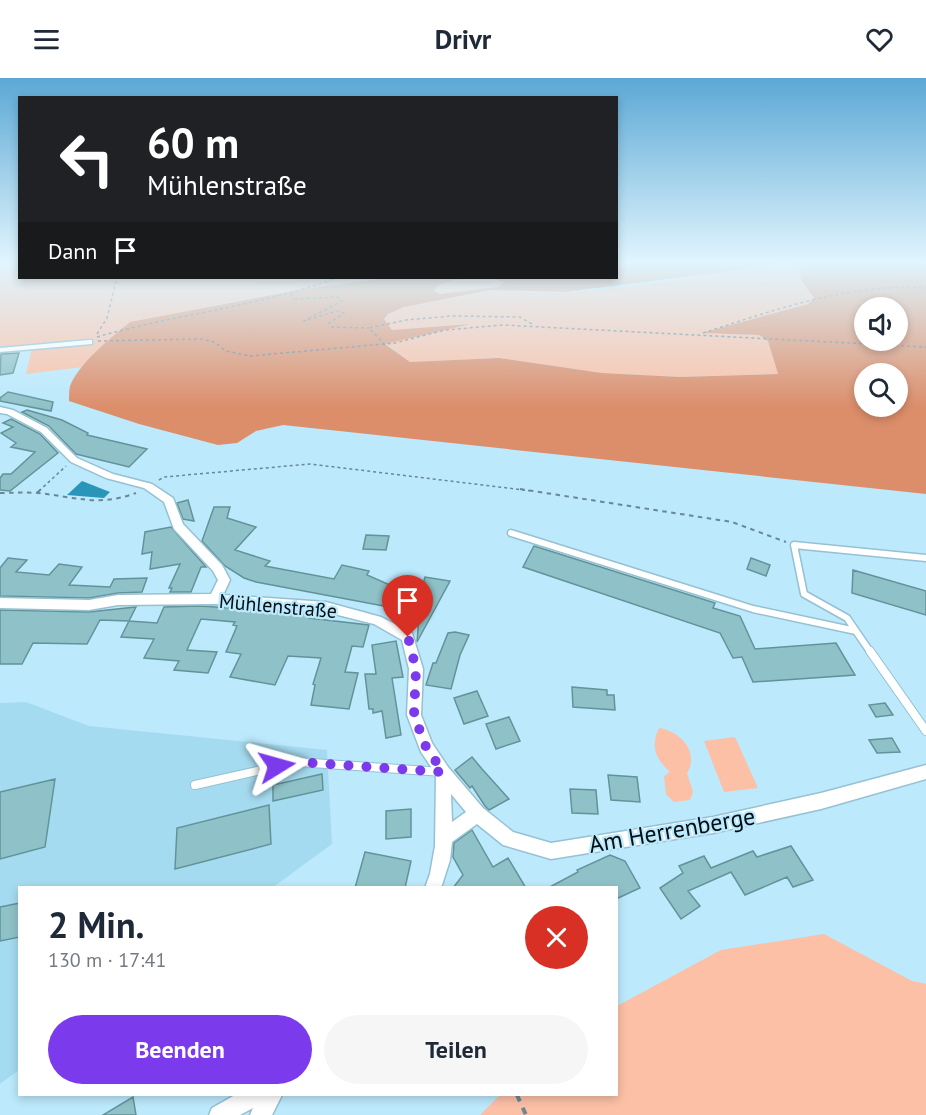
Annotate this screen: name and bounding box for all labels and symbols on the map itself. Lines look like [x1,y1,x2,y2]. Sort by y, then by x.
pin [382,575,433,637]
street label: Mühlenstraße [218,588,338,624]
position arrow [245,734,309,798]
street label: Am Herrenberge [586,800,758,860]

